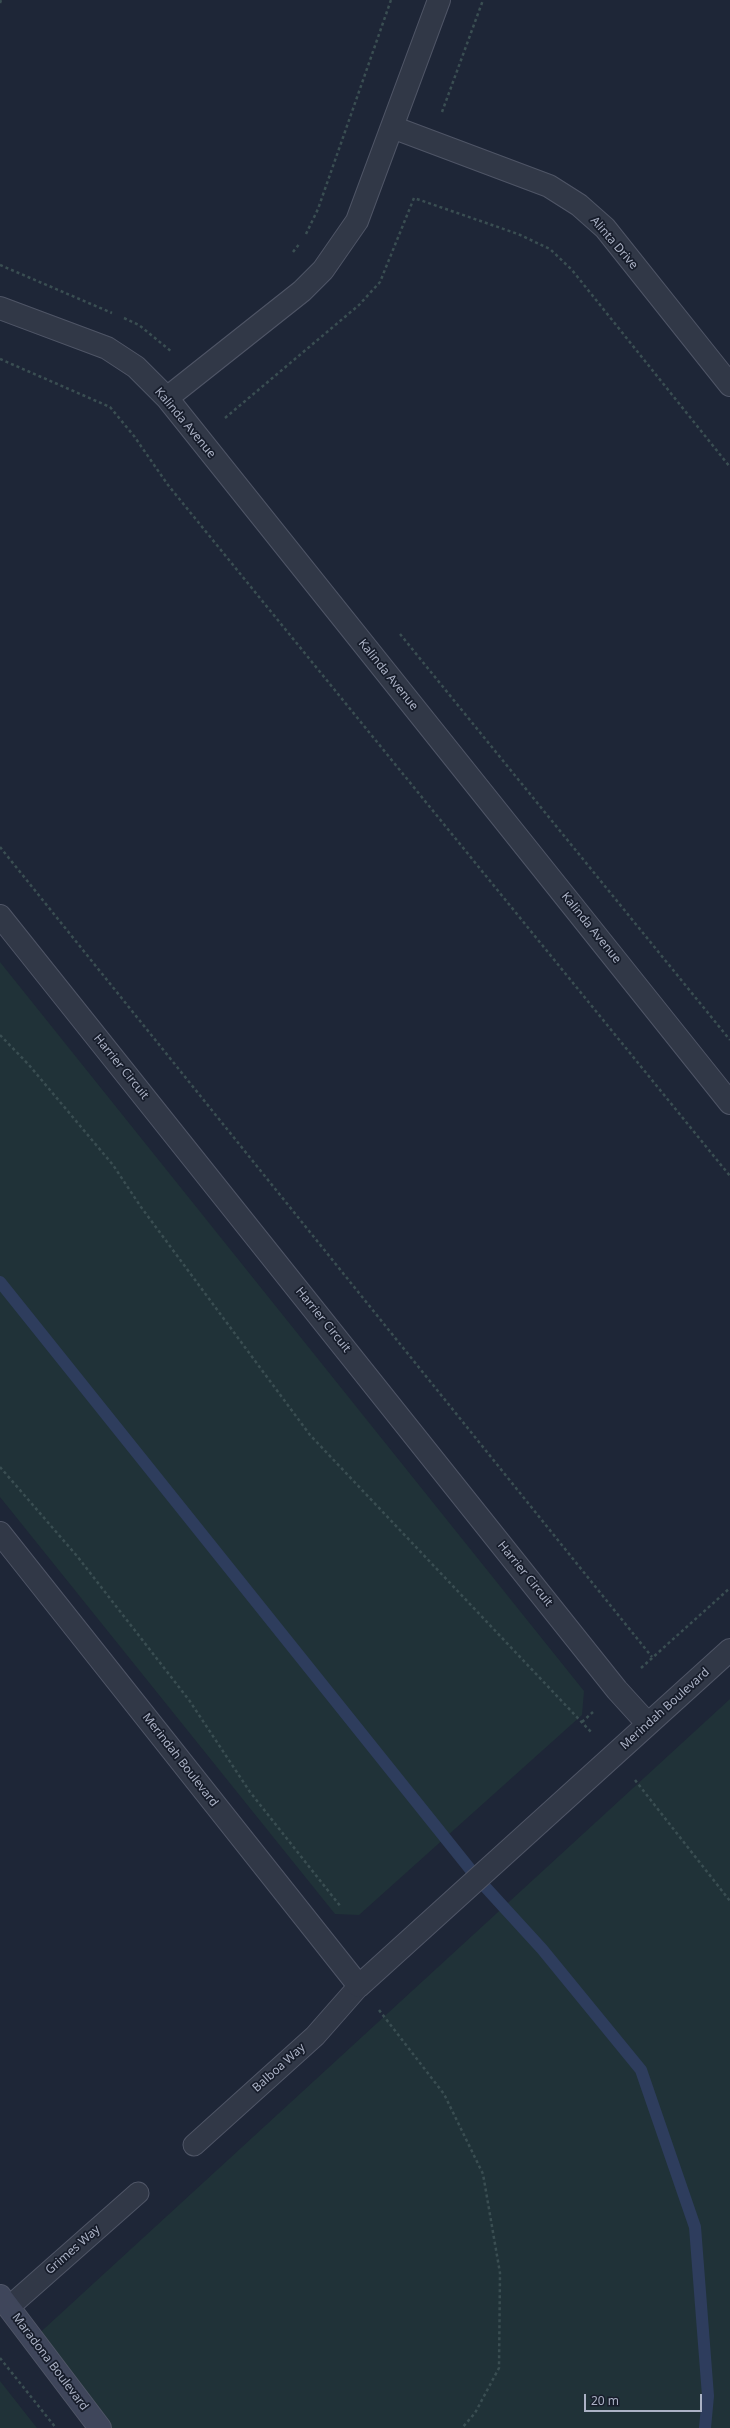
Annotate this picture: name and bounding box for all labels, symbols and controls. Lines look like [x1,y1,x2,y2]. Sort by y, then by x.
street label: Alinta Drive [587,214,641,272]
street label: Kalinda Avenue [151,385,219,461]
street label: Kalinda Avenue [355,637,421,713]
street label: Kalinda Avenue [558,890,624,966]
street label: Harrier Circuit [90,1032,152,1102]
street label: Harrier Circuit [292,1285,354,1355]
street label: Harrier Circuit [494,1539,556,1609]
street label: Merindah Boulevard [618,1665,712,1753]
street label: Merindah Boulevard [139,1710,221,1810]
street label: Balboa Way [250,2041,308,2095]
street label: Grimes Way [43,2222,103,2278]
street label: Maradona Boulevard [9,2311,91,2413]
scale bar [586,2386,704,2412]
text: 20 m [591,2392,619,2409]

